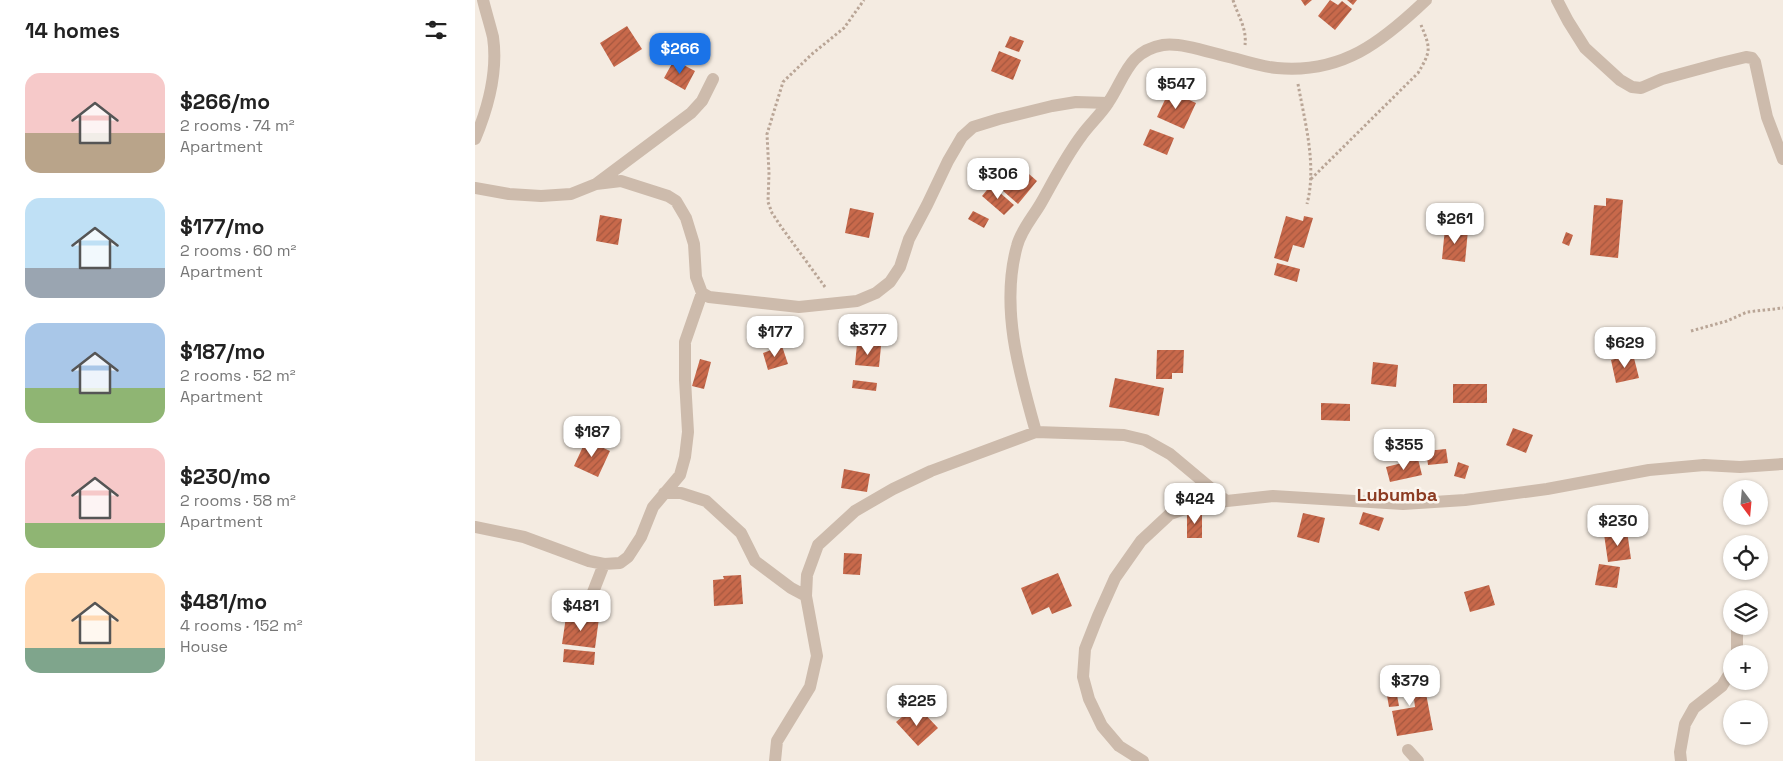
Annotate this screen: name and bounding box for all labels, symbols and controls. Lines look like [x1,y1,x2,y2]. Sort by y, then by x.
icon: filters [422,16,450,44]
text: 14 homes [25,17,120,44]
pin: $266 [650,32,710,75]
text: $266 [661,38,699,59]
pin: $547 [1146,68,1206,110]
text: $547 [1157,73,1195,94]
text: $266/mo [180,88,270,115]
icon: home [65,93,125,153]
text: 2 rooms · 74 m² [180,115,295,136]
text: Apartment [180,136,263,157]
pin: $306 [968,158,1028,200]
text: $306 [978,163,1018,184]
pin: $261 [1425,202,1485,245]
text: $261 [1437,208,1473,229]
text: $177/mo [180,213,264,240]
icon: home [65,218,125,278]
text: 2 rooms · 60 m² [180,240,296,261]
text: Apartment [180,261,263,282]
pin: $377 [838,314,898,356]
pin: $177 [745,316,805,358]
text: $377 [849,319,887,340]
text: $177 [758,321,792,342]
pin: $629 [1595,326,1655,369]
text: $629 [1606,332,1644,353]
text: $187/mo [180,338,265,365]
icon: home [65,343,125,403]
text: 2 rooms · 52 m² [180,365,296,386]
text: Apartment [180,386,263,407]
pin: $187 [562,416,622,458]
text: $187 [574,421,610,442]
pin: $355 [1374,428,1434,471]
text: $355 [1385,434,1423,455]
text: $230/mo [180,463,271,490]
icon: home [65,468,125,528]
north arrow [1723,480,1767,525]
map controls [1723,480,1768,745]
pin: $424 [1165,482,1225,525]
district label: Lubumba [1357,483,1438,506]
text: $424 [1175,488,1215,509]
text: 2 rooms · 58 m² [180,490,296,511]
pin: $230 [1588,504,1648,547]
text: $230 [1598,510,1638,531]
text: Apartment [180,511,263,532]
button: locate [1723,535,1768,580]
text: $481/mo [180,588,267,615]
pin: $481 [551,590,611,632]
button: layers [1723,590,1768,635]
icon: home [65,593,125,653]
text: $481 [563,595,599,616]
text: 4 rooms · 152 m² [180,615,303,636]
text: House [180,636,228,657]
button: + [1723,645,1768,690]
pin: $379 [1380,664,1440,707]
text: $379 [1391,670,1429,691]
pin: $225 [887,684,947,727]
text: $225 [898,690,936,711]
button: − [1723,700,1768,745]

